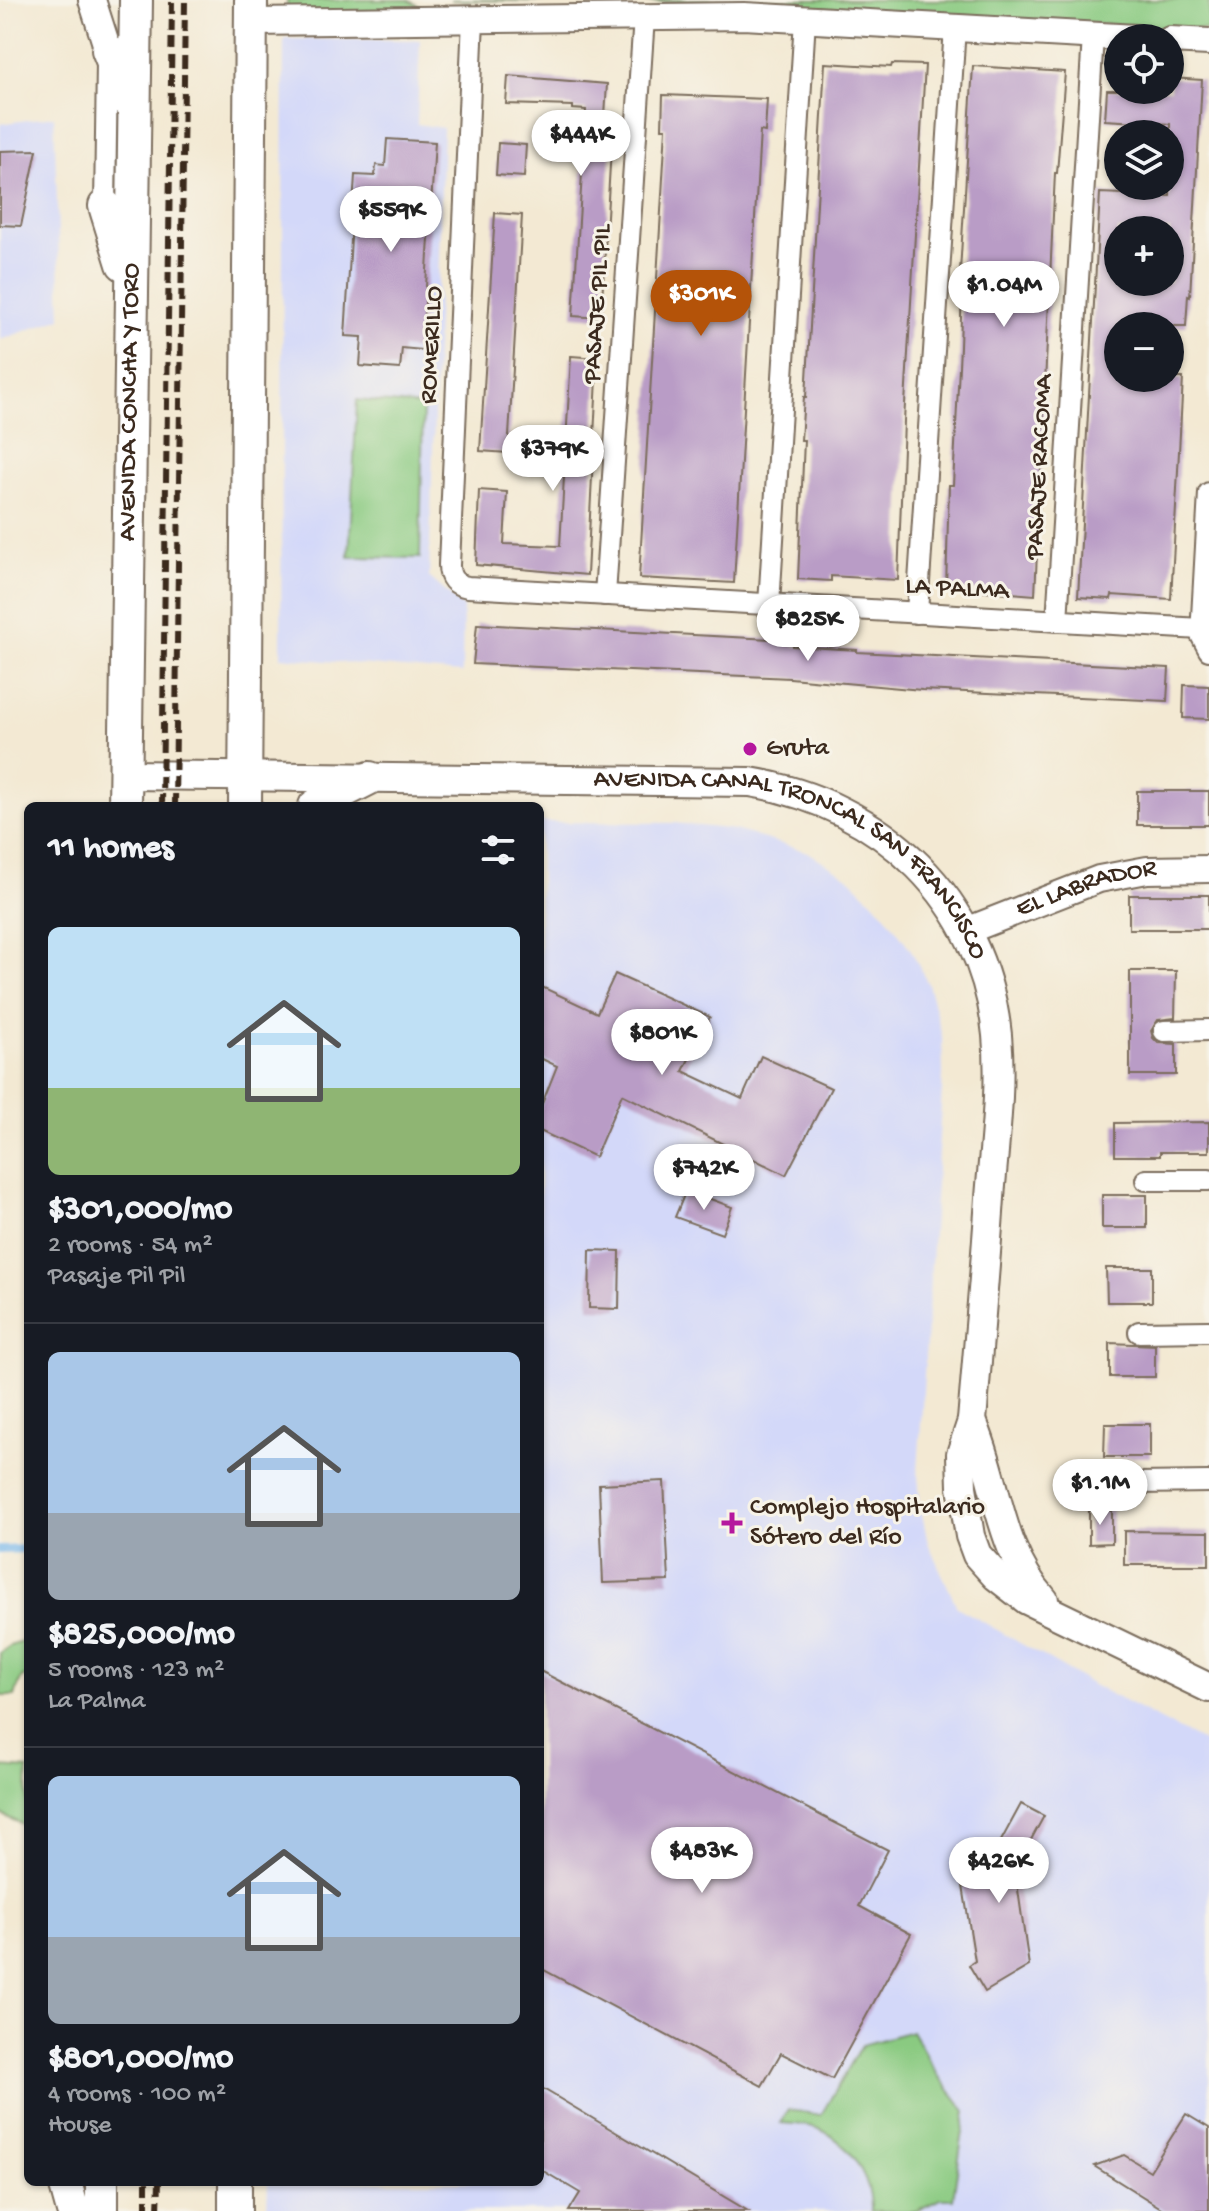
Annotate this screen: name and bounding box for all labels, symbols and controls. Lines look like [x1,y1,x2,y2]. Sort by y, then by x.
map controls [1104,24,1184,392]
button: locate [1104,24,1184,104]
pin: $444K [525,110,637,178]
text: $444K [550,120,612,151]
button: layers [1104,120,1184,200]
pin: $559K [335,186,447,254]
text: $559K [358,196,424,227]
button: + [1104,216,1184,296]
street label: PASAJE PIL PIL [578,222,620,386]
pin: $1.04M [939,261,1069,329]
street label: AVENIDA CONCHA Y TORO [113,262,148,541]
pin: $301K [645,270,757,338]
text: $1.04M [966,271,1042,302]
text: $301K [669,280,733,311]
street label: ROMERILLO [414,285,452,405]
button: − [1104,312,1184,392]
street label: PASAJE RACOMA [1021,372,1061,561]
pin: $379K [497,425,609,493]
text: $379K [520,435,586,466]
street label: LA PALMA [904,572,1011,608]
pin: $825K [752,595,864,663]
text: $825K [775,605,841,636]
place label: Gruta [766,734,830,765]
marker: Gruta [741,740,759,758]
street label: AVENIDA CANAL TRONCAL SAN FRANCISCO [593,765,993,965]
icon: filters [476,828,520,872]
text: 11 homes [48,830,174,870]
street label: EL LABRADOR [1012,854,1158,925]
icon: home [212,979,356,1123]
pin: $801K [606,1009,718,1077]
text: $801K [629,1019,695,1050]
pin: $742K [648,1144,760,1212]
text: $742K [672,1154,736,1185]
text: $301,000/mo [48,1191,233,1231]
text: 2 rooms · 54 m² [48,1231,213,1262]
text: Pasaje Pil Pil [48,1262,186,1293]
icon: home [212,1404,356,1548]
pin: $1.1M [1044,1459,1156,1527]
text: $1.1M [1071,1469,1129,1500]
place label: Complejo Hospitalario Sótero del Río [750,1493,985,1554]
marker: Complejo Hospitalario Sótero del Río [721,1512,743,1534]
text: $825,000/mo [48,1616,235,1656]
text: 5 rooms · 123 m² [48,1656,224,1687]
text: La Palma [48,1687,146,1718]
pin: $483K [646,1827,758,1895]
icon: home [212,1828,356,1972]
text: $483K [669,1837,735,1868]
pin: $426K [943,1837,1055,1905]
text: $426K [967,1847,1031,1878]
text: $801,000/mo [48,2040,234,2080]
text: 4 rooms · 100 m² [48,2080,226,2111]
text: House [48,2111,112,2142]

